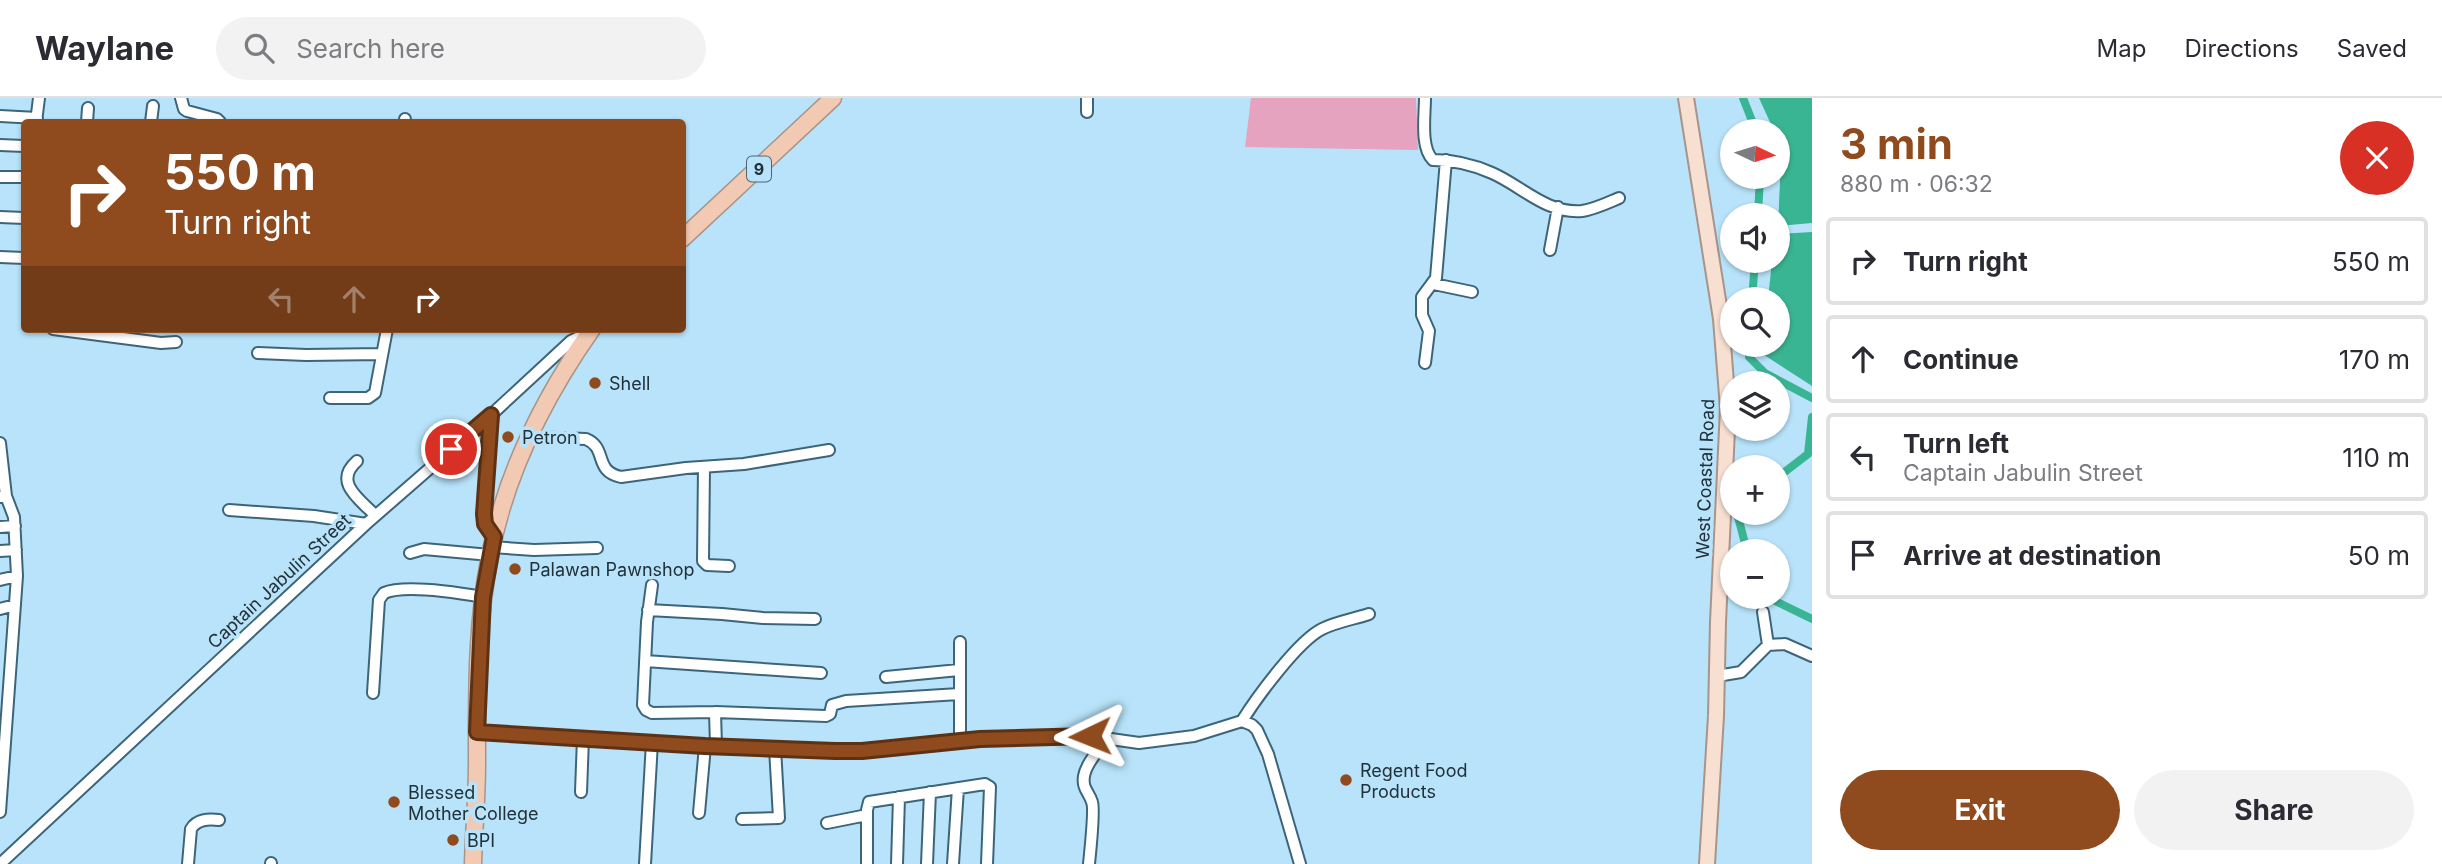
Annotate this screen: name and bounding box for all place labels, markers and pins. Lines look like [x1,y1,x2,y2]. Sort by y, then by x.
place label: Shell [609,373,650,394]
marker: Shell [587,375,603,391]
pin [421,419,481,479]
place label: Petron [522,427,578,448]
marker: Petron [500,429,516,445]
place label: Palawan Pawnshop [529,559,695,580]
marker: Palawan Pawnshop [507,561,523,577]
place label: Regent Food Products [1360,760,1467,802]
marker: Regent Food Products [1338,772,1354,788]
place label: Blessed Mother College [408,782,539,824]
marker: Blessed Mother College [386,794,402,810]
place label: BPI [467,830,495,851]
marker: BPI [445,832,461,848]

